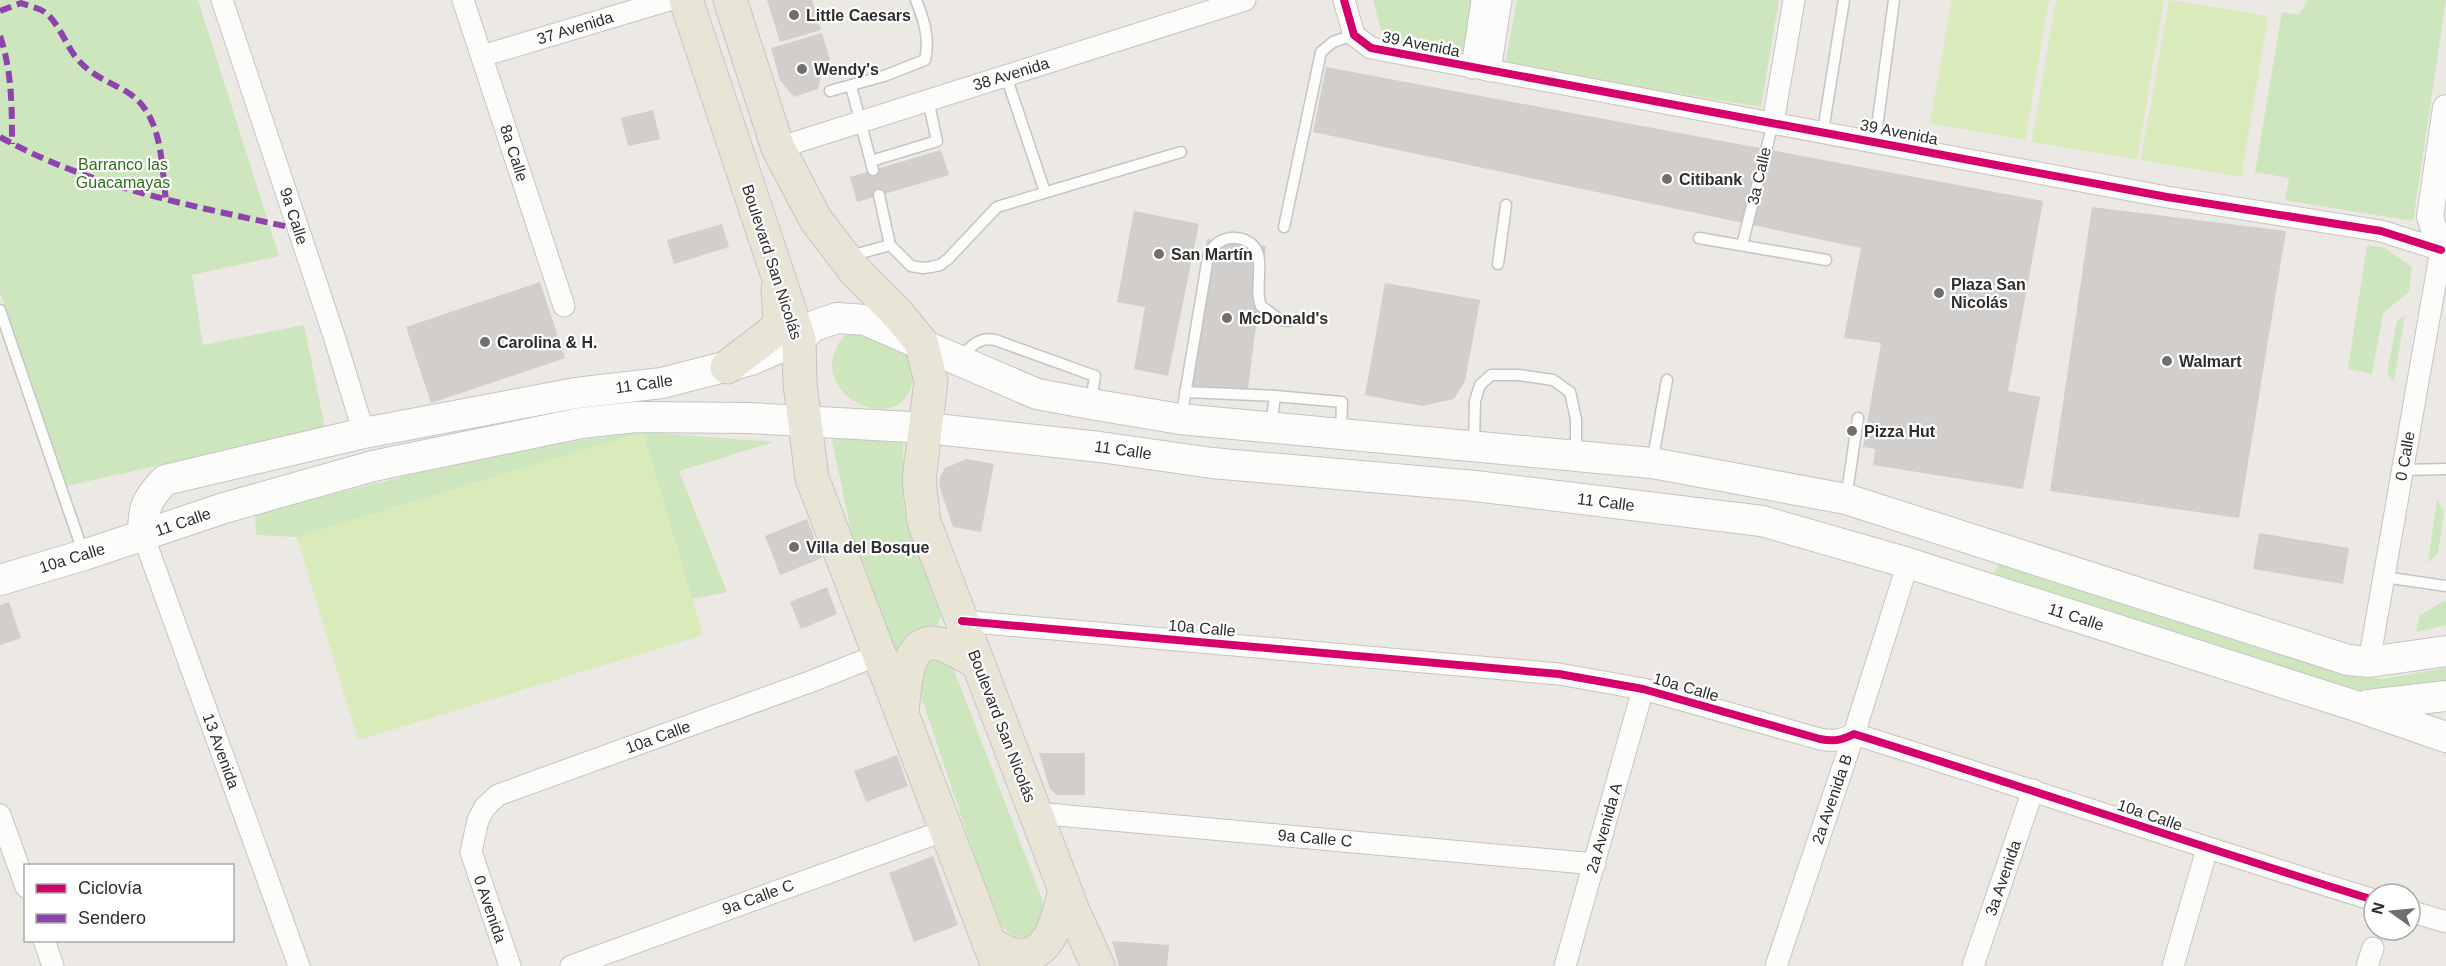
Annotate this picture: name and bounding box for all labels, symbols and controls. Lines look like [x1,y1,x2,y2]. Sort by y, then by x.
place label: Little Caesars [806,7,911,24]
street label: 37 Avenida [535,8,615,48]
marker: Little Caesars [787,8,801,22]
street label: 39 Avenida [1381,28,1461,60]
street label: 38 Avenida [971,54,1051,94]
place label: Wendy's [814,61,879,78]
marker: Wendy's [795,62,809,76]
street label: 39 Avenida [1859,116,1939,148]
street label: 8a Calle [497,122,531,184]
street label: 3a Calle [1744,145,1774,207]
park label: Barranco las Guacamayas [76,156,170,191]
place label: Citibank [1679,171,1742,188]
marker: Citibank [1660,172,1674,186]
street label: Boulevard San Nicolás [739,182,805,342]
street label: 9a Calle [277,185,311,247]
place label: San Martín [1171,246,1253,263]
marker: San Martín [1152,247,1166,261]
place label: Plaza San Nicolás [1951,276,2026,311]
marker: Plaza San Nicolás [1932,286,1946,300]
place label: McDonald's [1239,310,1328,327]
marker: McDonald's [1220,311,1234,325]
place label: Carolina & H. [497,334,597,351]
marker: Carolina & H. [478,335,492,349]
place label: Walmart [2179,353,2242,370]
marker: Walmart [2160,354,2174,368]
street label: 11 Calle [614,372,674,396]
place label: Pizza Hut [1864,423,1936,440]
marker: Pizza Hut [1845,424,1859,438]
street label: 0 Calle [2392,430,2418,482]
street label: 11 Calle [1093,438,1153,462]
street label: 11 Calle [1576,490,1636,514]
street label: 11 Calle [153,505,213,539]
place label: Villa del Bosque [806,539,929,556]
street label: 10a Calle [37,540,107,576]
marker: Villa del Bosque [787,540,801,554]
street label: 11 Calle [2046,600,2106,634]
street label: 10a Calle [1168,617,1237,639]
street label: Boulevard San Nicolás [965,647,1039,805]
street label: 10a Calle [1651,670,1721,705]
street label: 13 Avenida [200,711,243,791]
street label: 10a Calle [623,717,693,757]
street label: 2a Avenida B [1809,752,1855,846]
street label: 2a Avenida A [1583,781,1625,875]
street label: 10a Calle [2115,796,2185,834]
street label: 9a Calle C [1277,826,1353,850]
street label: 3a Avenida [1982,838,2024,918]
legend [24,864,234,942]
street label: 0 Avenida [471,873,509,945]
street label: 9a Calle C [720,876,796,918]
text: Ciclovía [78,878,143,898]
north arrow [2362,882,2422,942]
text: N [2368,900,2388,916]
text: Sendero [78,908,146,928]

